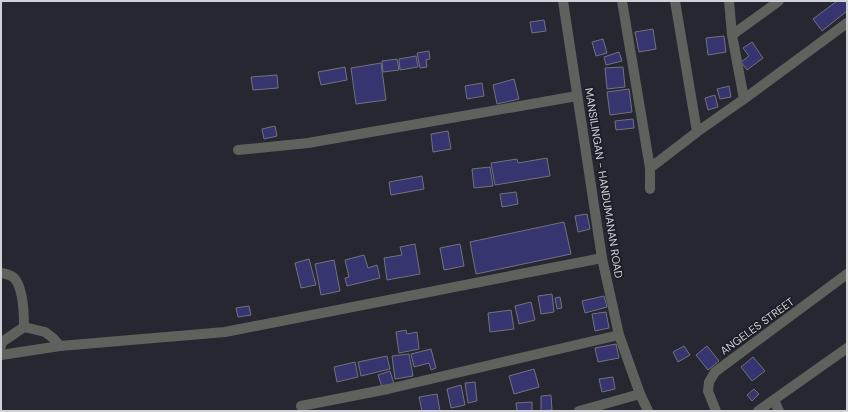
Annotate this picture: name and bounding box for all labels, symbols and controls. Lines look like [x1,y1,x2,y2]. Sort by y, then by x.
street label: MANSILINGAN - HANDUMANAN ROAD [582,87,626,280]
street label: ANGELES STREET [717,294,797,358]

